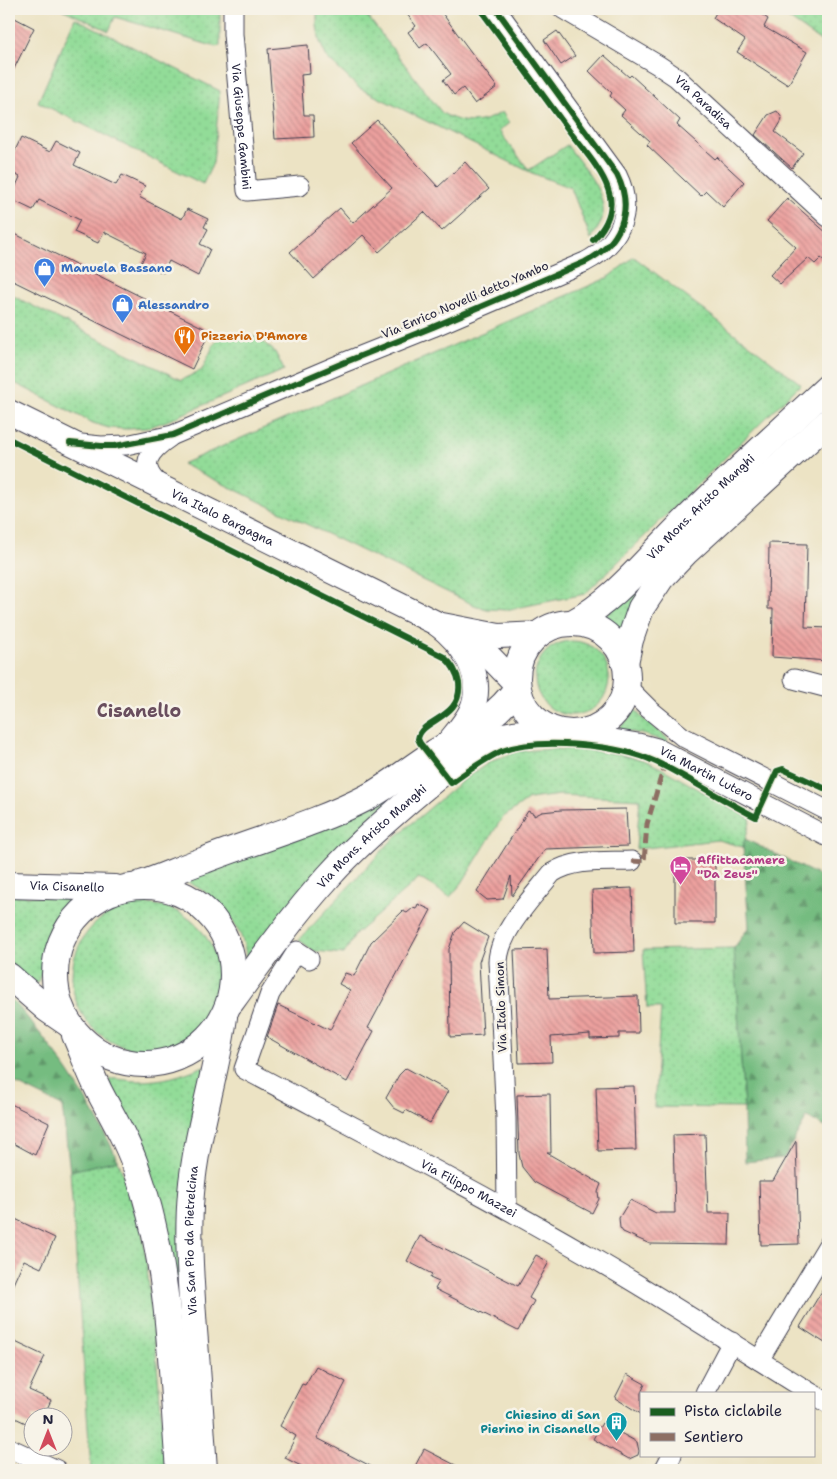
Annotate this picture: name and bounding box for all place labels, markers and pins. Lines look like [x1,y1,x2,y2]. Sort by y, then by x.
shop icon: Manuela Bassano [33,256,57,287]
place label: Manuela Bassano [61,260,173,276]
shop icon: Alessandro [110,293,134,324]
place label: Alessandro [138,297,209,313]
restaurant icon: Pizzeria D'Amore [173,324,197,355]
place label: Pizzeria D'Amore [201,328,308,344]
place label: Affittacamere "Da Zeus" [697,852,785,882]
hotel icon: Affittacamere "Da Zeus" [669,855,693,886]
place label: Chiesino di San Pierino in Cisanello [480,1407,600,1437]
building icon: Chiesino di San Pierino in Cisanello [604,1410,628,1441]

